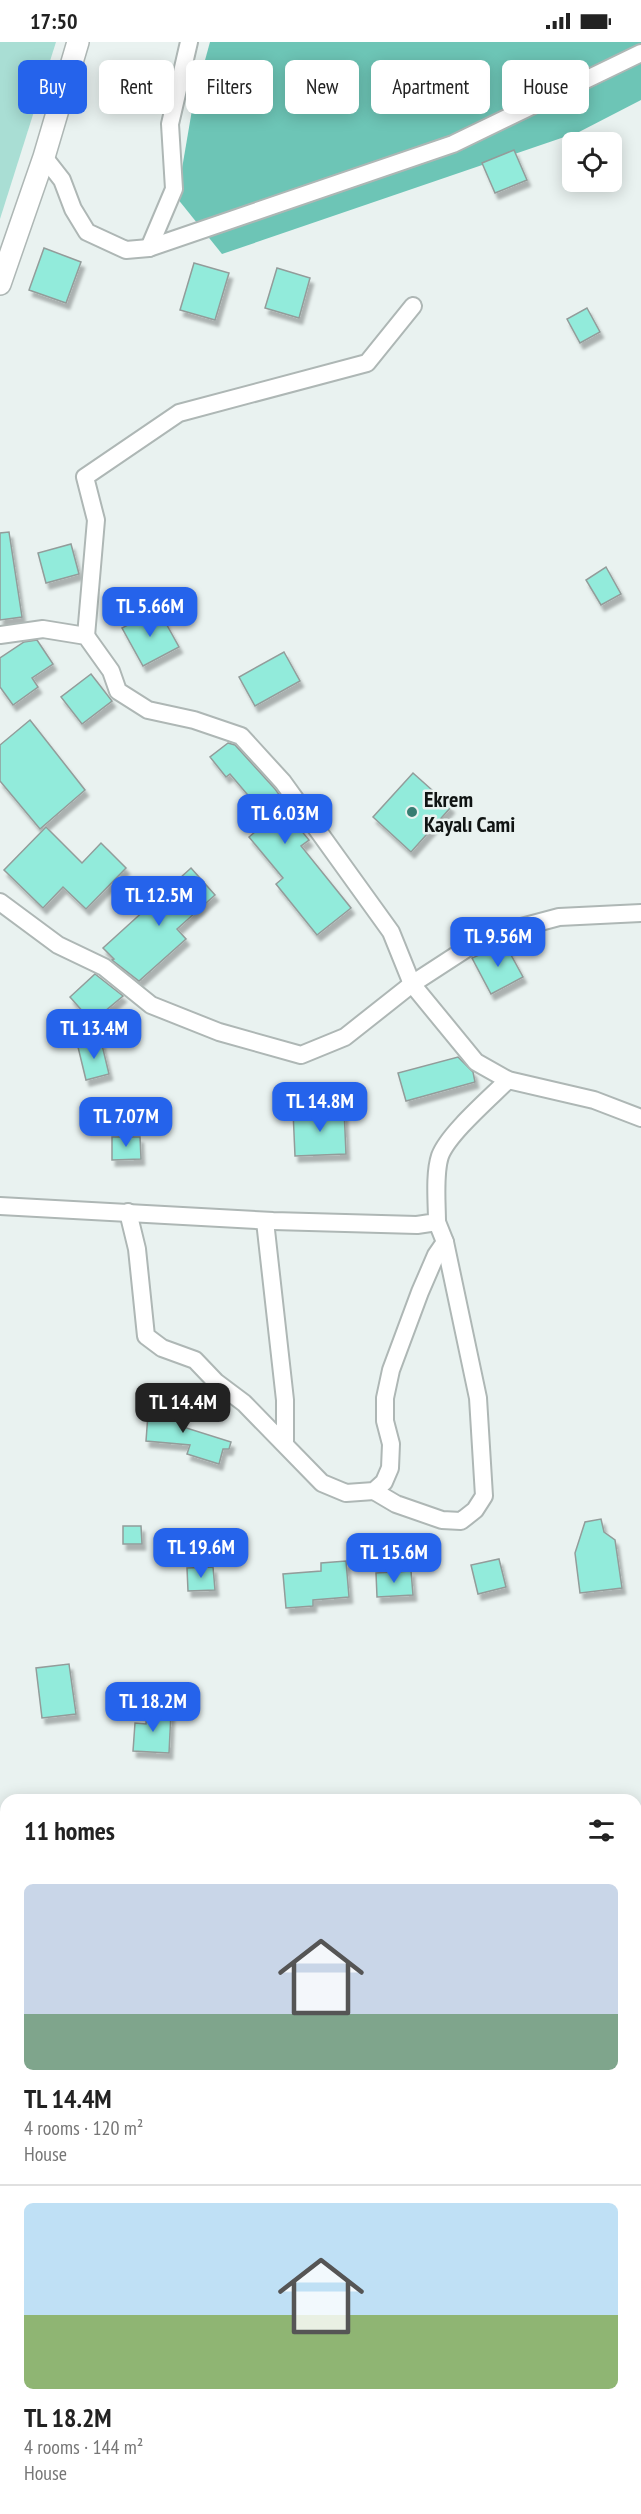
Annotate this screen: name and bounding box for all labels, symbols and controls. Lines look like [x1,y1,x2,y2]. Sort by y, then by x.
text: 17:50 [30,7,78,35]
chip: Buy [18,60,87,114]
chip: Rent [99,60,174,114]
chip: Filters [186,60,273,114]
chip: New [285,60,359,114]
chip: Apartment [371,60,490,114]
chip: House [502,60,589,114]
map controls [562,132,622,192]
button: locate [562,132,622,192]
pin: TL 5.66M [88,587,212,638]
text: TL 5.66M [116,593,184,619]
place label: Ekrem Kayalı Cami [424,785,515,838]
pin: TL 6.03M [223,794,347,845]
text: TL 6.03M [251,800,319,826]
marker: Ekrem Kayalı Cami [405,805,419,819]
pin: TL 12.5M [97,876,221,927]
text: TL 12.5M [125,882,193,908]
pin: TL 9.56M [436,917,560,968]
text: TL 9.56M [464,923,532,949]
pin: TL 13.4M [32,1009,156,1060]
text: TL 13.4M [60,1015,128,1041]
pin: TL 14.8M [258,1082,382,1133]
text: TL 14.8M [286,1088,354,1114]
pin: TL 7.07M [64,1097,188,1148]
text: TL 7.07M [93,1103,159,1129]
pin: TL 14.4M [121,1383,245,1434]
text: TL 14.4M [149,1389,217,1415]
pin: TL 19.6M [139,1528,263,1579]
pin: TL 15.6M [332,1533,456,1584]
text: TL 19.6M [167,1534,235,1560]
text: TL 15.6M [360,1539,428,1565]
pin: TL 18.2M [91,1682,215,1733]
text: TL 18.2M [119,1688,187,1714]
text: 11 homes [24,1814,115,1847]
icon: filters [585,1814,618,1847]
icon: home [267,1923,375,2031]
text: TL 14.4M [24,2082,112,2115]
text: 4 rooms · 120 m² [24,2115,143,2141]
text: House [24,2141,67,2167]
icon: home [267,2242,375,2350]
text: TL 18.2M [24,2401,112,2434]
text: 4 rooms · 144 m² [24,2434,143,2460]
text: House [24,2460,67,2486]

